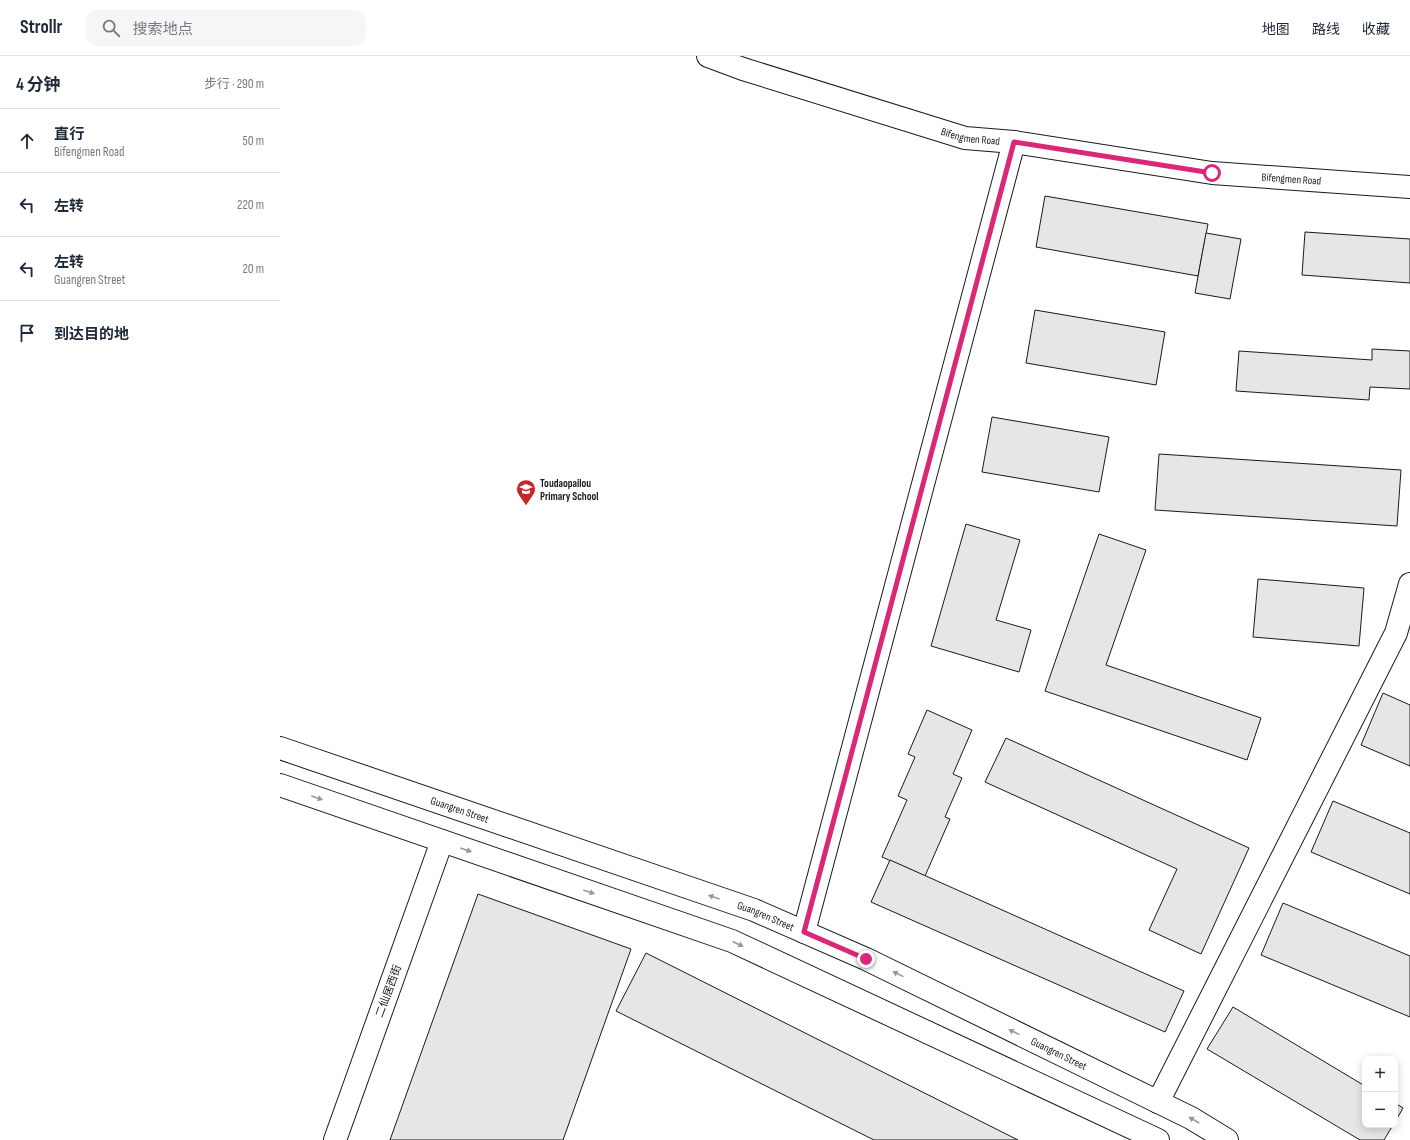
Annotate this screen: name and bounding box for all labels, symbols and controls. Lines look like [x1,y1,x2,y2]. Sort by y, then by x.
search box [86,10,366,46]
text: Strollr [20,16,62,39]
icon: search [100,17,122,39]
text: 搜索地点 [132,20,192,39]
text: 地图 [1262,21,1290,38]
text: 路线 [1312,21,1340,38]
text: 收藏 [1362,21,1390,38]
text: 4 分钟 [16,75,61,95]
text: 步行 · 290 m [204,76,264,92]
text: 直行 [54,125,84,144]
street label: Bifengmen Road [939,125,1001,148]
icon: ahead [16,130,38,152]
text: 50 m [243,133,264,149]
text: Bifengmen Road [54,144,125,160]
route start [1203,164,1221,182]
street label: Bifengmen Road [1261,171,1322,188]
icon: left [16,194,38,216]
text: 左转 [54,197,84,216]
text: 220 m [237,197,264,213]
text: 左转 [54,253,84,272]
icon: left [16,258,38,280]
text: 20 m [242,261,264,277]
text: Guangren Street [54,272,126,288]
icon: arrive [16,322,38,344]
text: 到达目的地 [54,325,129,344]
place label: Toudaopailou Primary School [540,477,599,503]
school or university icon: Toudaopailou Primary School [515,478,537,506]
street label: Guangren Street [429,794,491,826]
one-way arrow [311,795,323,801]
one-way arrow [461,847,473,853]
one-way arrow [584,889,596,895]
one-way arrow [707,893,719,899]
street label: Guangren Street [735,899,797,934]
one-way arrow [733,941,744,947]
route end [857,950,875,968]
street label: 二仙居西街 [373,963,404,1019]
one-way arrow [892,971,903,978]
one-way arrow [1009,1029,1020,1035]
street label: Guangren Street [1029,1035,1089,1073]
map controls [1362,1056,1398,1128]
button: + [1362,1056,1398,1092]
button: − [1362,1092,1398,1128]
one-way arrow [1188,1117,1200,1124]

